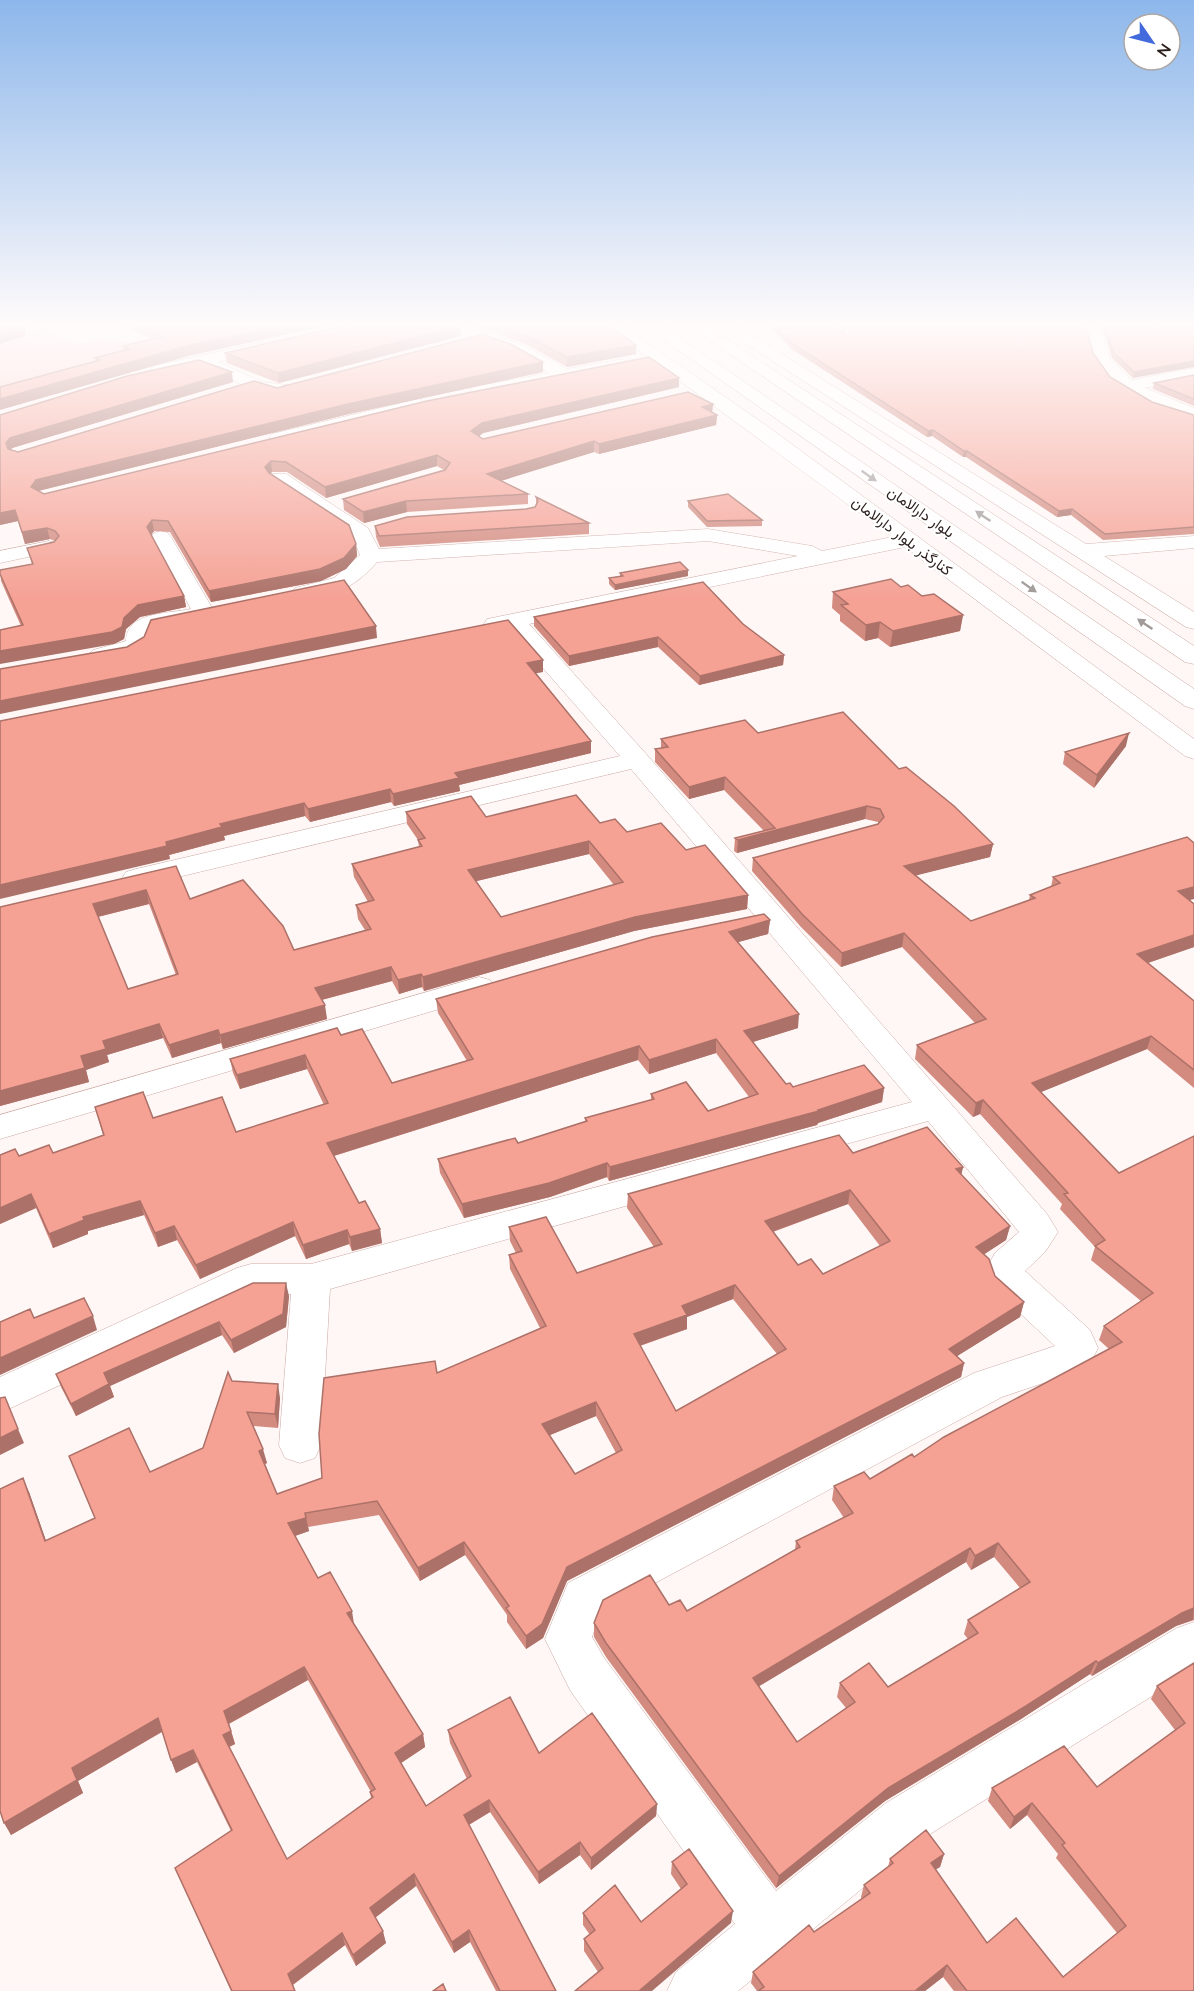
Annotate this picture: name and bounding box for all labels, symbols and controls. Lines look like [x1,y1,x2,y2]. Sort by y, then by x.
north arrow [1122,12,1182,72]
text: N [1153,40,1176,61]
one-way arrow [860,470,876,482]
street label: بلوار دارالامان [884,482,958,542]
street label: کنارگذر بلوار دارالامان [848,492,956,580]
one-way arrow [975,511,991,522]
one-way arrow [1021,581,1037,592]
one-way arrow [1138,618,1154,630]

